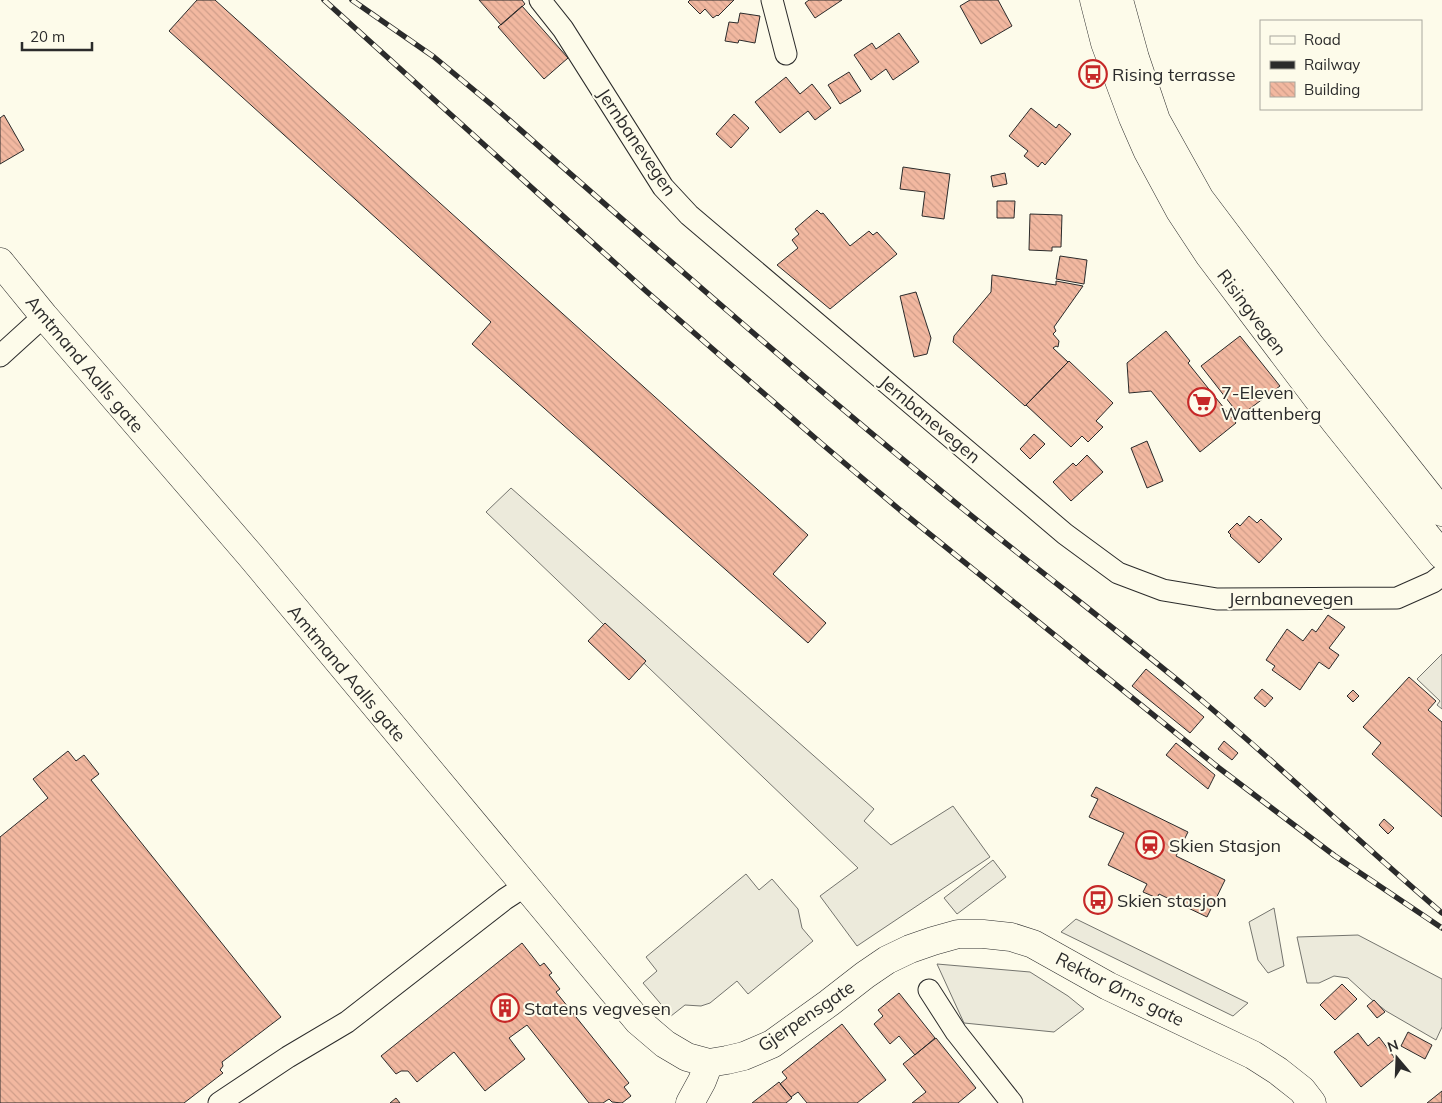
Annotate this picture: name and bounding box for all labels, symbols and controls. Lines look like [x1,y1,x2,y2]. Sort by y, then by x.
scale bar [22,20,92,52]
legend [1260,20,1422,110]
text: 20 m [30,27,65,46]
text: Road [1304,30,1341,49]
text: Railway [1304,55,1360,74]
bus stop icon: Rising terrasse [1078,59,1108,89]
place label: Rising terrasse [1112,63,1235,86]
text: Building [1304,80,1360,99]
street label: Jernbanevegen [593,84,681,200]
street label: Risingvegen [1212,264,1292,360]
street label: Amtmand Aalls gate [21,291,149,437]
street label: Jernbanevegen [875,370,985,468]
place label: 7-Eleven Wattenberg [1221,381,1321,425]
supermarket icon: 7-Eleven Wattenberg [1187,387,1217,417]
street label: Jernbanevegen [1228,587,1354,610]
street label: Amtmand Aalls gate [283,600,411,746]
station icon: Skien Stasjon [1135,830,1165,860]
place label: Skien Stasjon [1169,834,1281,857]
bus stop icon: Skien stasjon [1083,885,1113,915]
place label: Skien stasjon [1117,889,1227,912]
street label: Rektor Ørns gate [1052,947,1188,1031]
street label: Gjerpensgate [753,975,859,1057]
building icon: Statens vegvesen [490,993,520,1023]
place label: Statens vegvesen [524,997,671,1020]
north arrow [1372,1033,1422,1083]
text: N [1385,1035,1401,1056]

